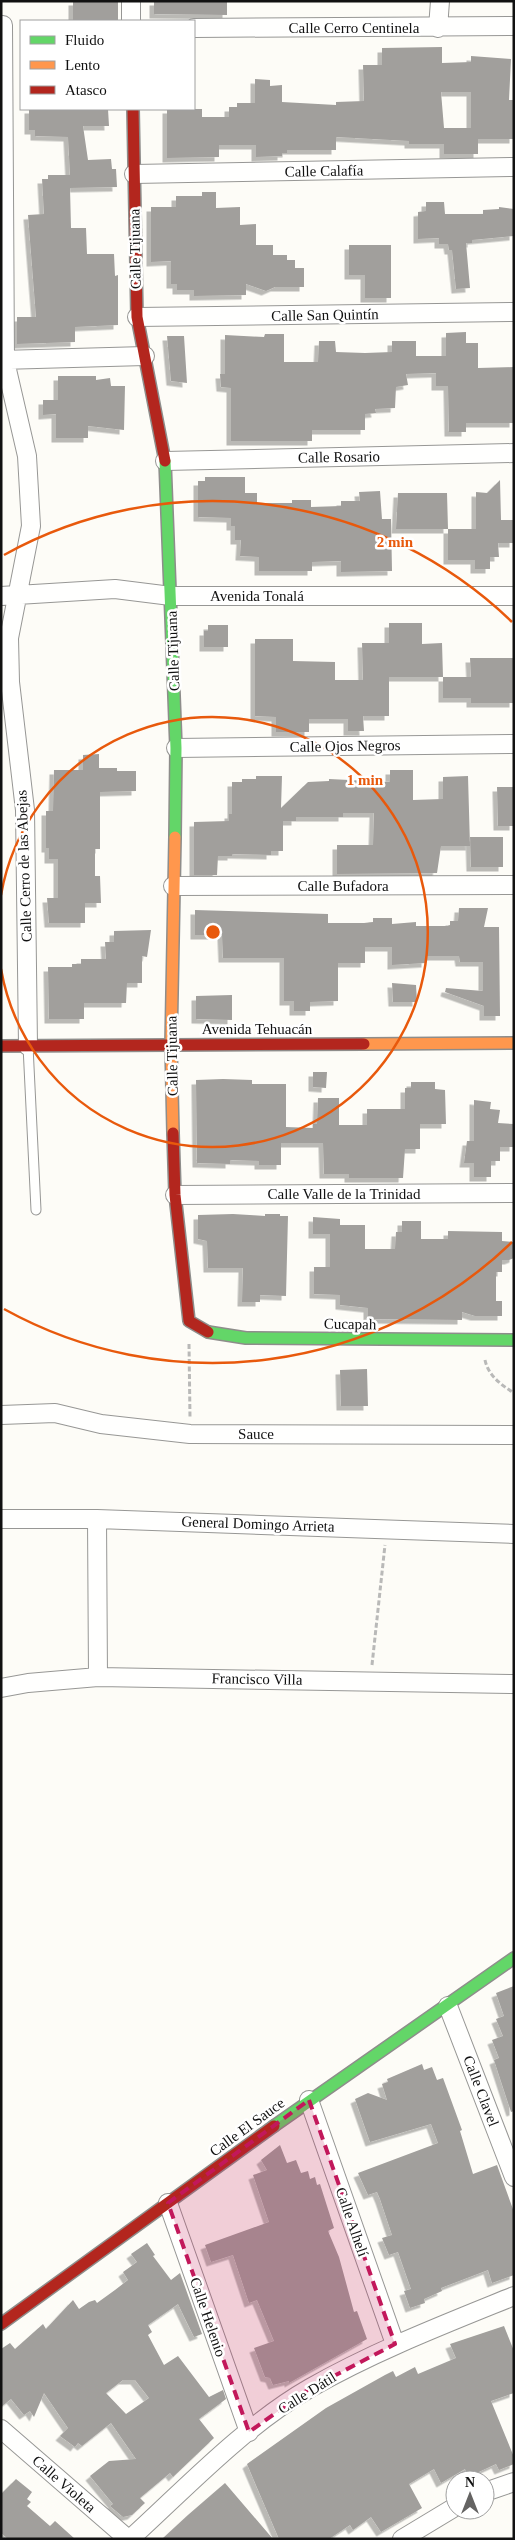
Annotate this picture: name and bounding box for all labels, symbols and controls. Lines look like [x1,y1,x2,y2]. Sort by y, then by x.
legend [20,20,195,110]
street label: Calle Cerro Centinela [289,20,420,36]
text: Fluido [65,32,104,48]
text: Lento [65,57,100,73]
text: Atasco [65,82,107,98]
street label: Calle Calafía [285,162,364,180]
street label: Calle Tijuana [126,208,144,289]
street label: Calle San Quintín [271,306,379,324]
street label: Calle Rosario [298,448,380,466]
text: 2 min [377,534,414,550]
street label: Avenida Tonalá [210,588,304,604]
street label: Calle Tijuana [164,610,182,691]
street label: Calle Ojos Negros [289,737,401,755]
text: 1 min [347,772,384,788]
street label: Calle Cerro de las Abejas [13,789,35,942]
street label: Calle Bufadora [297,878,389,894]
centre of rings [204,923,222,941]
street label: Calle Tijuana [163,1015,181,1096]
street label: Avenida Tehuacán [202,1021,313,1037]
street label: Calle Valle de la Trinidad [267,1186,421,1202]
street label: Cucapah [324,1316,377,1332]
street label: Sauce [238,1426,274,1442]
street label: General Domingo Arrieta [181,1513,335,1535]
street label: Francisco Villa [211,1670,303,1688]
street label: Calle Clavel [460,2053,502,2129]
street label: Calle El Sauce [207,2094,288,2159]
street label: Calle Alhelí [333,2185,371,2259]
street label: Calle Helenio [187,2275,229,2359]
street label: Calle Dátil [275,2369,339,2417]
street label: Calle Violeta [29,2452,99,2516]
north arrow [445,2470,495,2520]
text: N [465,2475,475,2490]

